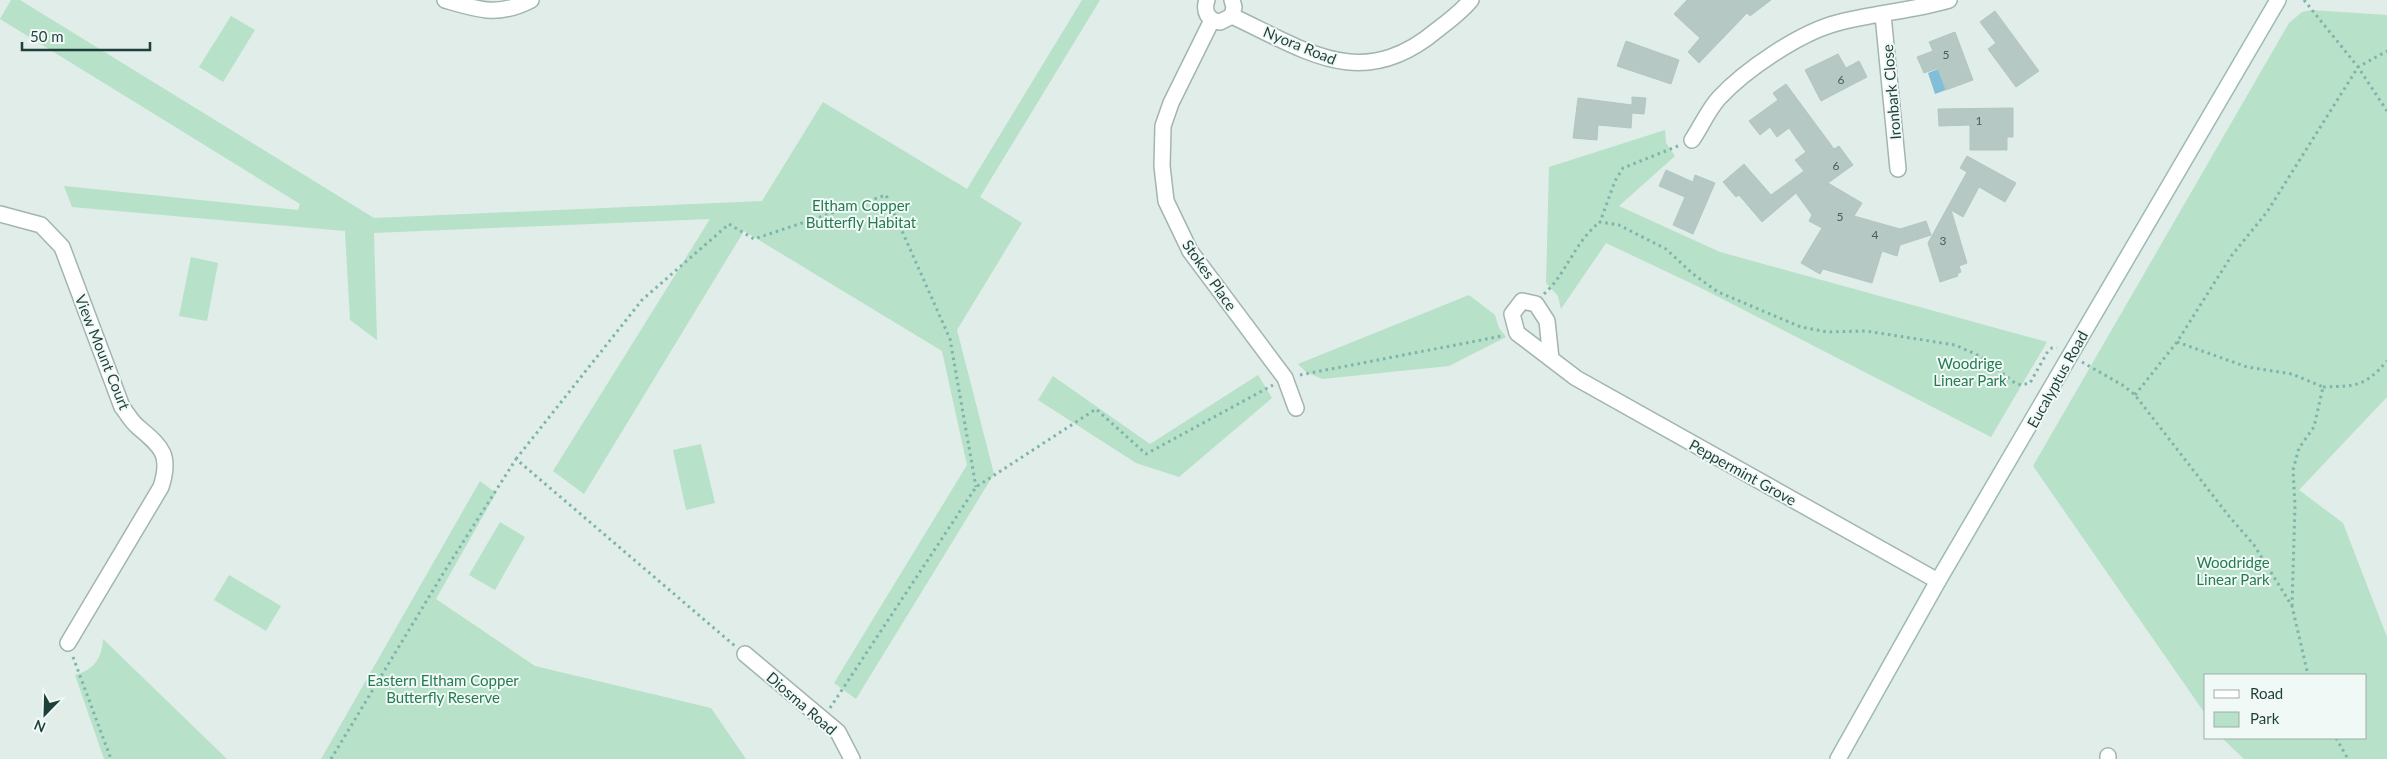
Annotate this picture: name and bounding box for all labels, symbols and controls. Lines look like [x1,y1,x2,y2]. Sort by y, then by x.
scale bar [22,20,150,52]
street label: Nyora Road [1261,22,1339,68]
text: 50 m [30,27,64,45]
street label: Ironbark Close [1878,44,1904,140]
house number: 5 [1943,47,1950,62]
house number: 6 [1838,72,1845,87]
house number: 1 [1976,113,1983,128]
house number: 6 [1833,158,1840,173]
park label: Eltham Copper Butterfly Habitat [806,196,917,231]
house number: 5 [1837,209,1844,224]
house number: 4 [1872,227,1879,242]
house number: 3 [1940,233,1947,248]
street label: Stokes Place [1179,236,1241,314]
street label: View Mount Court [72,292,135,413]
street label: Eucalyptus Road [2023,327,2091,431]
park label: Woodrige Linear Park [1933,354,2007,389]
street label: Peppermint Grove [1686,435,1800,509]
park label: Woodridge Linear Park [2196,553,2270,588]
street label: Diosma Road [763,668,841,738]
park label: Eastern Eltham Copper Butterfly Reserve [367,671,519,706]
legend [2204,674,2367,739]
text: Road [2250,684,2283,702]
north arrow [20,689,70,739]
text: Park [2250,709,2280,727]
text: N [31,716,48,736]

